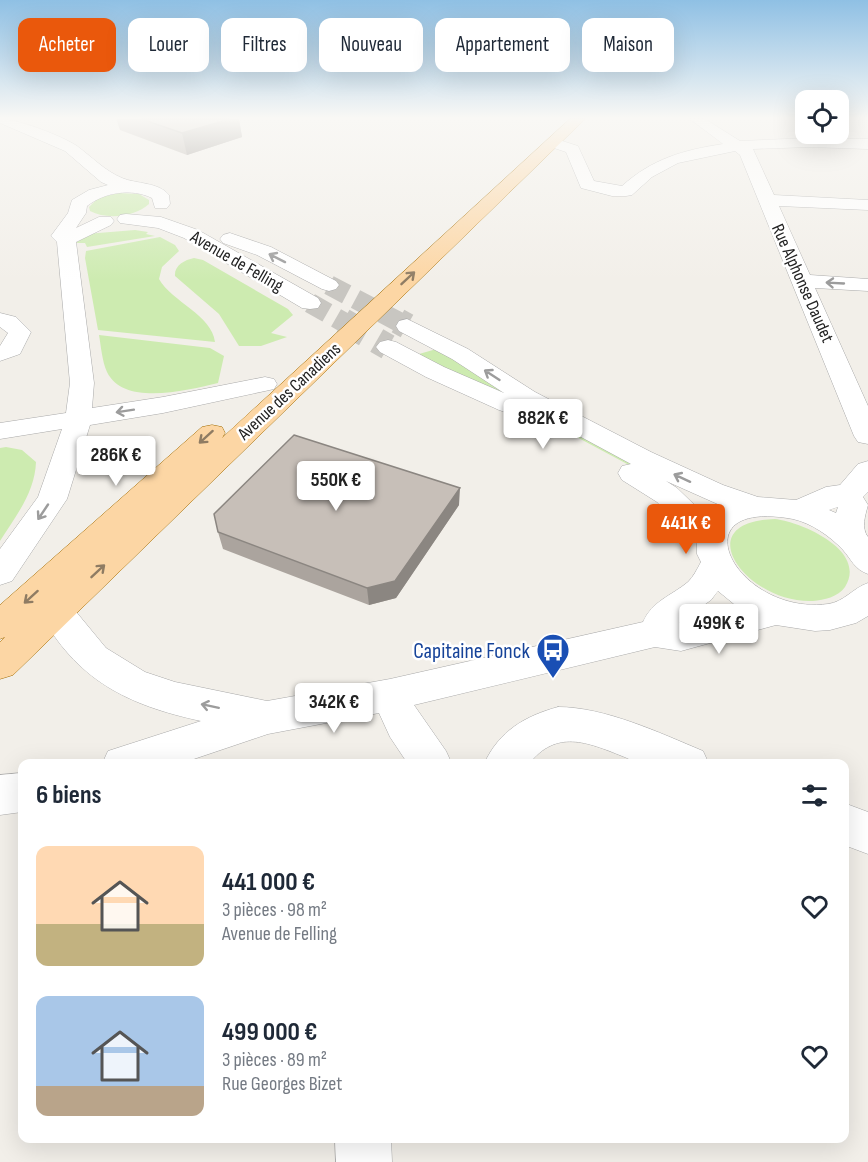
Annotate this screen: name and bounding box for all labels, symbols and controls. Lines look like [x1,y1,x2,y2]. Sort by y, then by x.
chip: Acheter [18,18,116,72]
chip: Louer [128,18,209,72]
chip: Filtres [221,18,307,72]
chip: Nouveau [319,18,423,72]
chip: Appartement [435,18,570,72]
chip: Maison [582,18,674,72]
map controls [795,90,849,144]
button: locate [795,90,849,144]
street label: Rue Alphonse Daudet [767,221,838,346]
street label: Avenue de Felling [186,226,287,296]
one-way arrow [269,252,286,264]
one-way arrow [400,272,415,286]
one-way arrow [826,278,846,289]
street label: Avenue des Canadiens [233,338,345,445]
one-way arrow [485,369,501,381]
pin: 882K € [494,399,592,450]
one-way arrow [116,406,136,417]
text: 882K € [517,406,569,430]
one-way arrow [199,430,214,444]
pin: 286K € [67,436,165,487]
text: 286K € [91,443,141,467]
pin: 550K € [287,461,385,512]
text: 550K € [311,468,361,492]
one-way arrow [673,472,692,483]
one-way arrow [36,503,48,520]
pin: 441K € [637,504,735,555]
text: 441K € [661,511,711,535]
one-way arrow [90,564,105,578]
one-way arrow [24,590,39,604]
pin: 499K € [670,604,768,655]
text: 499K € [693,611,745,635]
bus stop icon: Capitaine Fonck [535,632,571,679]
place label: Capitaine Fonck [413,638,531,665]
pin: 342K € [285,683,383,734]
text: 342K € [309,690,359,714]
one-way arrow [201,699,220,711]
icon: filters [798,779,831,812]
text: 6 biens [36,780,102,811]
text: 441 000 € [222,867,315,898]
icon: home [84,870,156,942]
icon: heart [798,890,831,923]
text: 3 pièces · 98 m² [222,898,327,922]
text: Avenue de Felling [222,922,337,946]
text: 499 000 € [222,1017,317,1048]
icon: home [84,1020,156,1092]
icon: heart [798,1040,831,1073]
text: 3 pièces · 89 m² [222,1048,327,1072]
text: Rue Georges Bizet [222,1072,342,1096]

